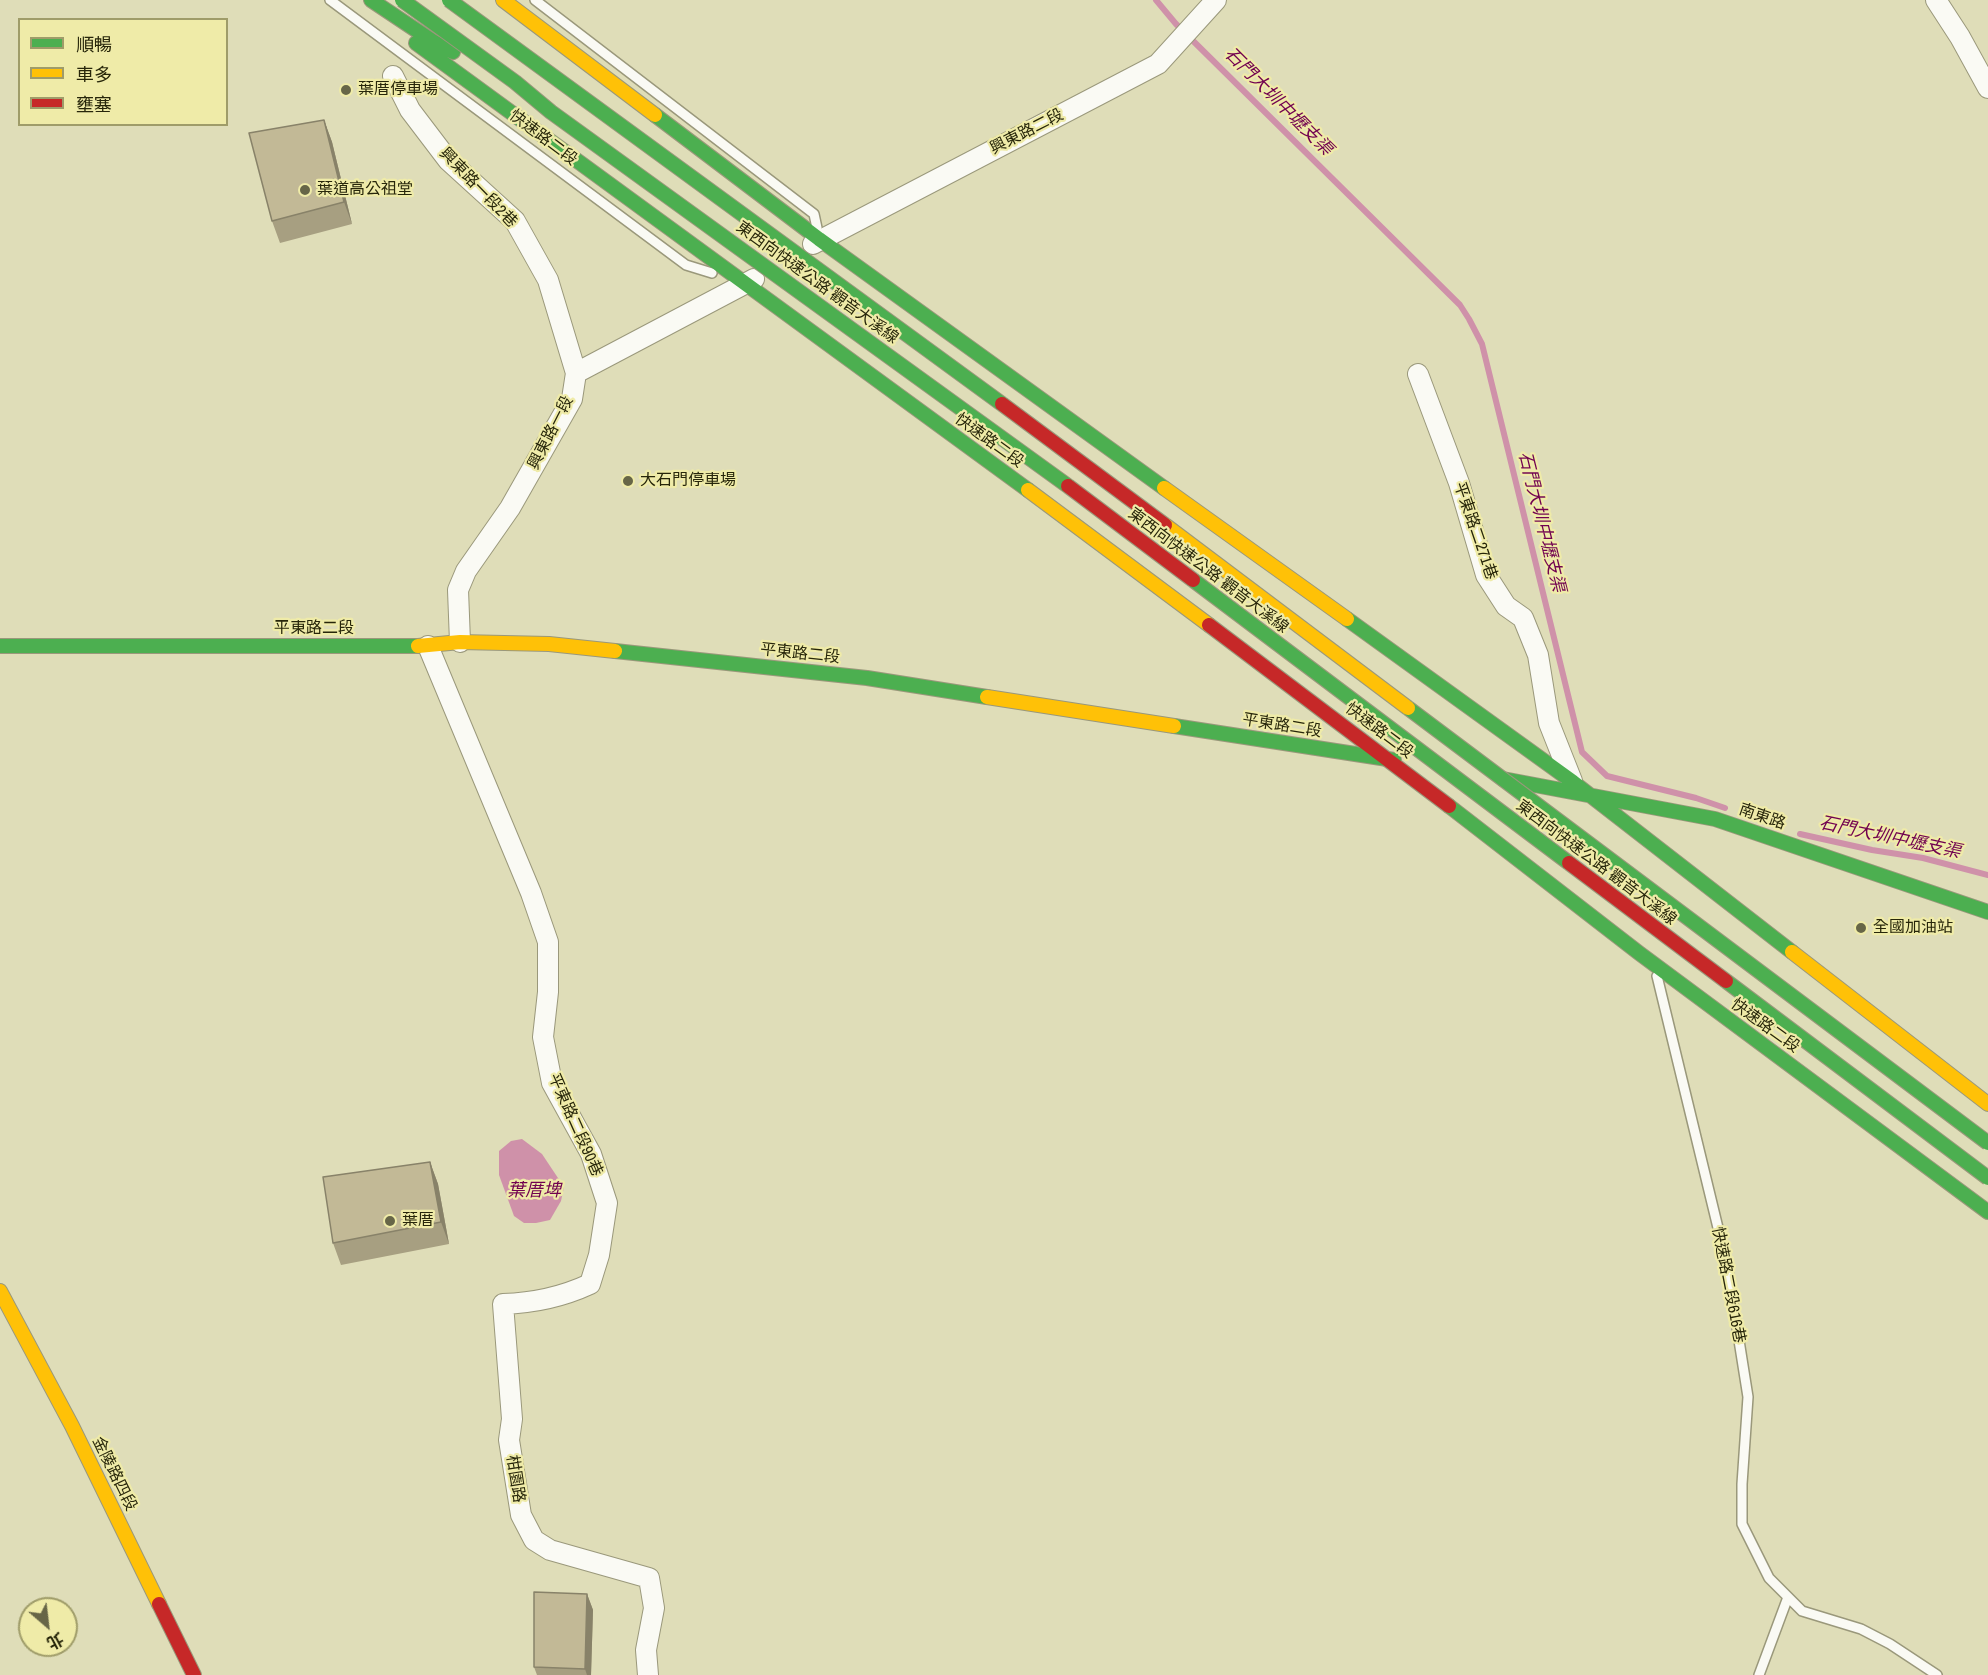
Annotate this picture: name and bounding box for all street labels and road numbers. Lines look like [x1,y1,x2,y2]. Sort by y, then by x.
street label: 興東路二段 [987,105,1067,159]
street label: 快速路二段 [505,106,581,170]
street label: 興東路一段2巷 [435,144,521,232]
street label: 東西向快速公路 觀音大溪線 [732,218,902,348]
street label: 興東路一段 [524,393,578,473]
street label: 快速路二段 [951,410,1027,472]
street label: 平東路二271巷 [1449,480,1501,582]
street label: 東西向快速公路 觀音大溪線 [1124,504,1292,638]
street label: 平東路二段 [274,619,354,639]
street label: 平東路二段 [759,640,841,668]
street label: 快速路二段 [1341,699,1417,763]
street label: 平東路二段 [1241,710,1323,742]
street label: 東西向快速公路 觀音大溪線 [1512,796,1680,930]
street label: 南東路 [1736,800,1788,834]
street label: 快速路二段 [1727,995,1803,1057]
street label: 平東路二段90巷 [544,1071,606,1179]
street label: 快速路二段616巷 [1707,1225,1749,1345]
street label: 金陵路四段 [88,1434,140,1514]
street label: 柑園路 [502,1454,528,1504]

